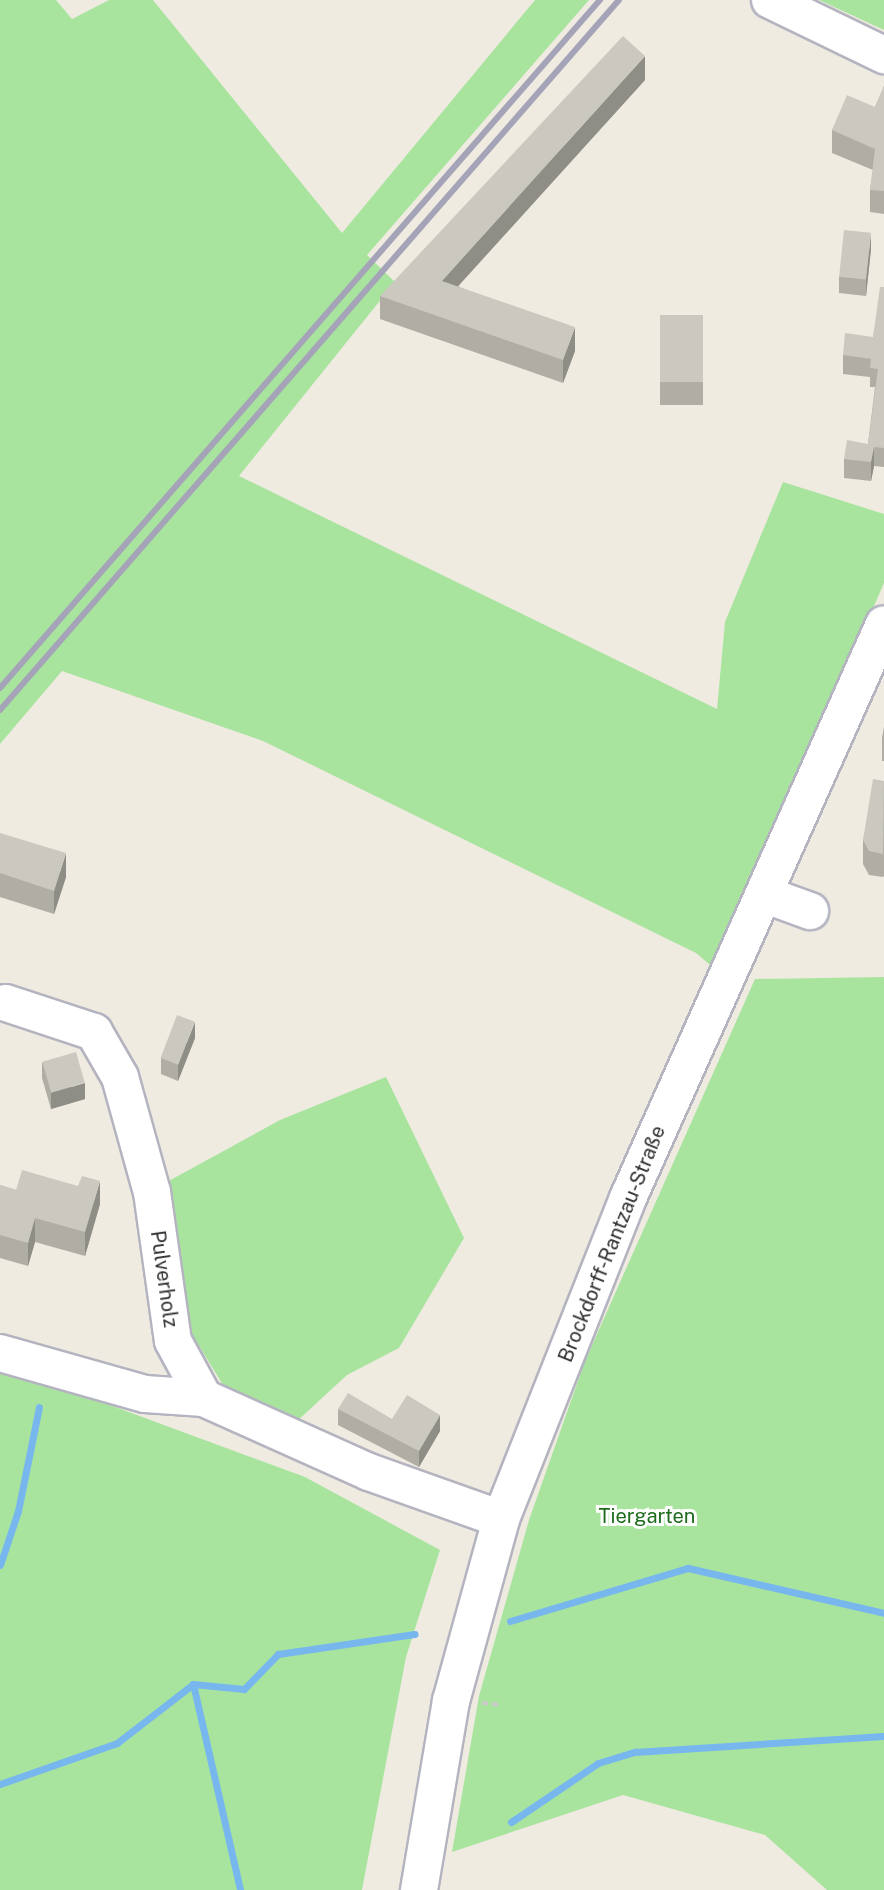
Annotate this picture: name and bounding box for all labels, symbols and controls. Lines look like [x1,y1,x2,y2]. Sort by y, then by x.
street label: Brockdorff-Rantzau-Straße [553,1122,671,1366]
street label: Pulverholz [145,1229,183,1329]
park label: Tiergarten [599,1504,695,1528]

